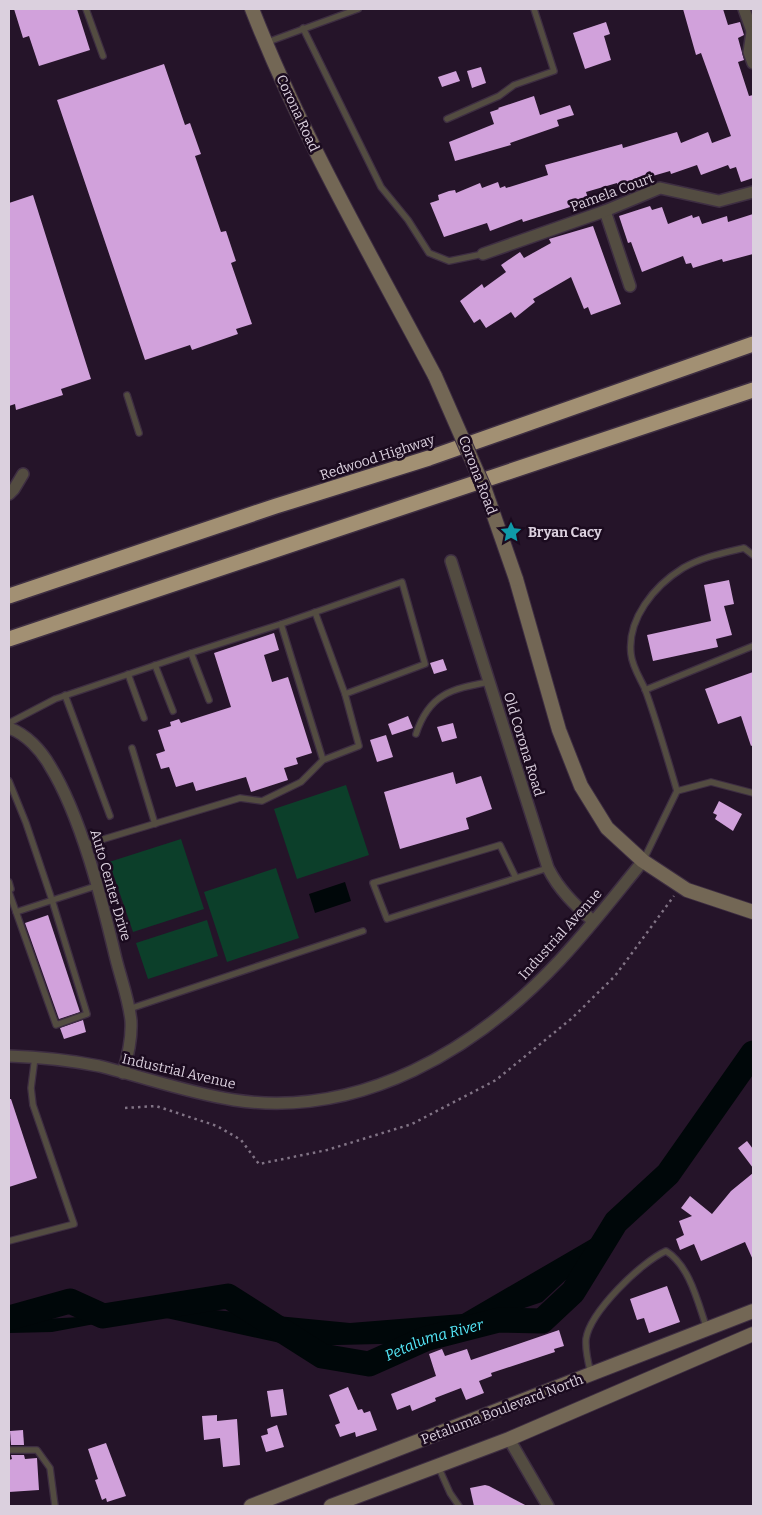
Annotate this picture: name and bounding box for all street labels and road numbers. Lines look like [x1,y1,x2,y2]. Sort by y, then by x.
street label: Corona Road [272,72,323,154]
street label: Pamela Court [568,170,656,215]
street label: Redwood Highway [318,431,437,484]
street label: Corona Road [455,433,500,517]
street label: Old Corona Road [500,690,547,798]
street label: Auto Center Drive [86,827,135,943]
street label: Industrial Avenue [515,885,606,983]
street label: Industrial Avenue [120,1050,237,1093]
street label: Petaluma Boulevard North [419,1371,586,1448]

